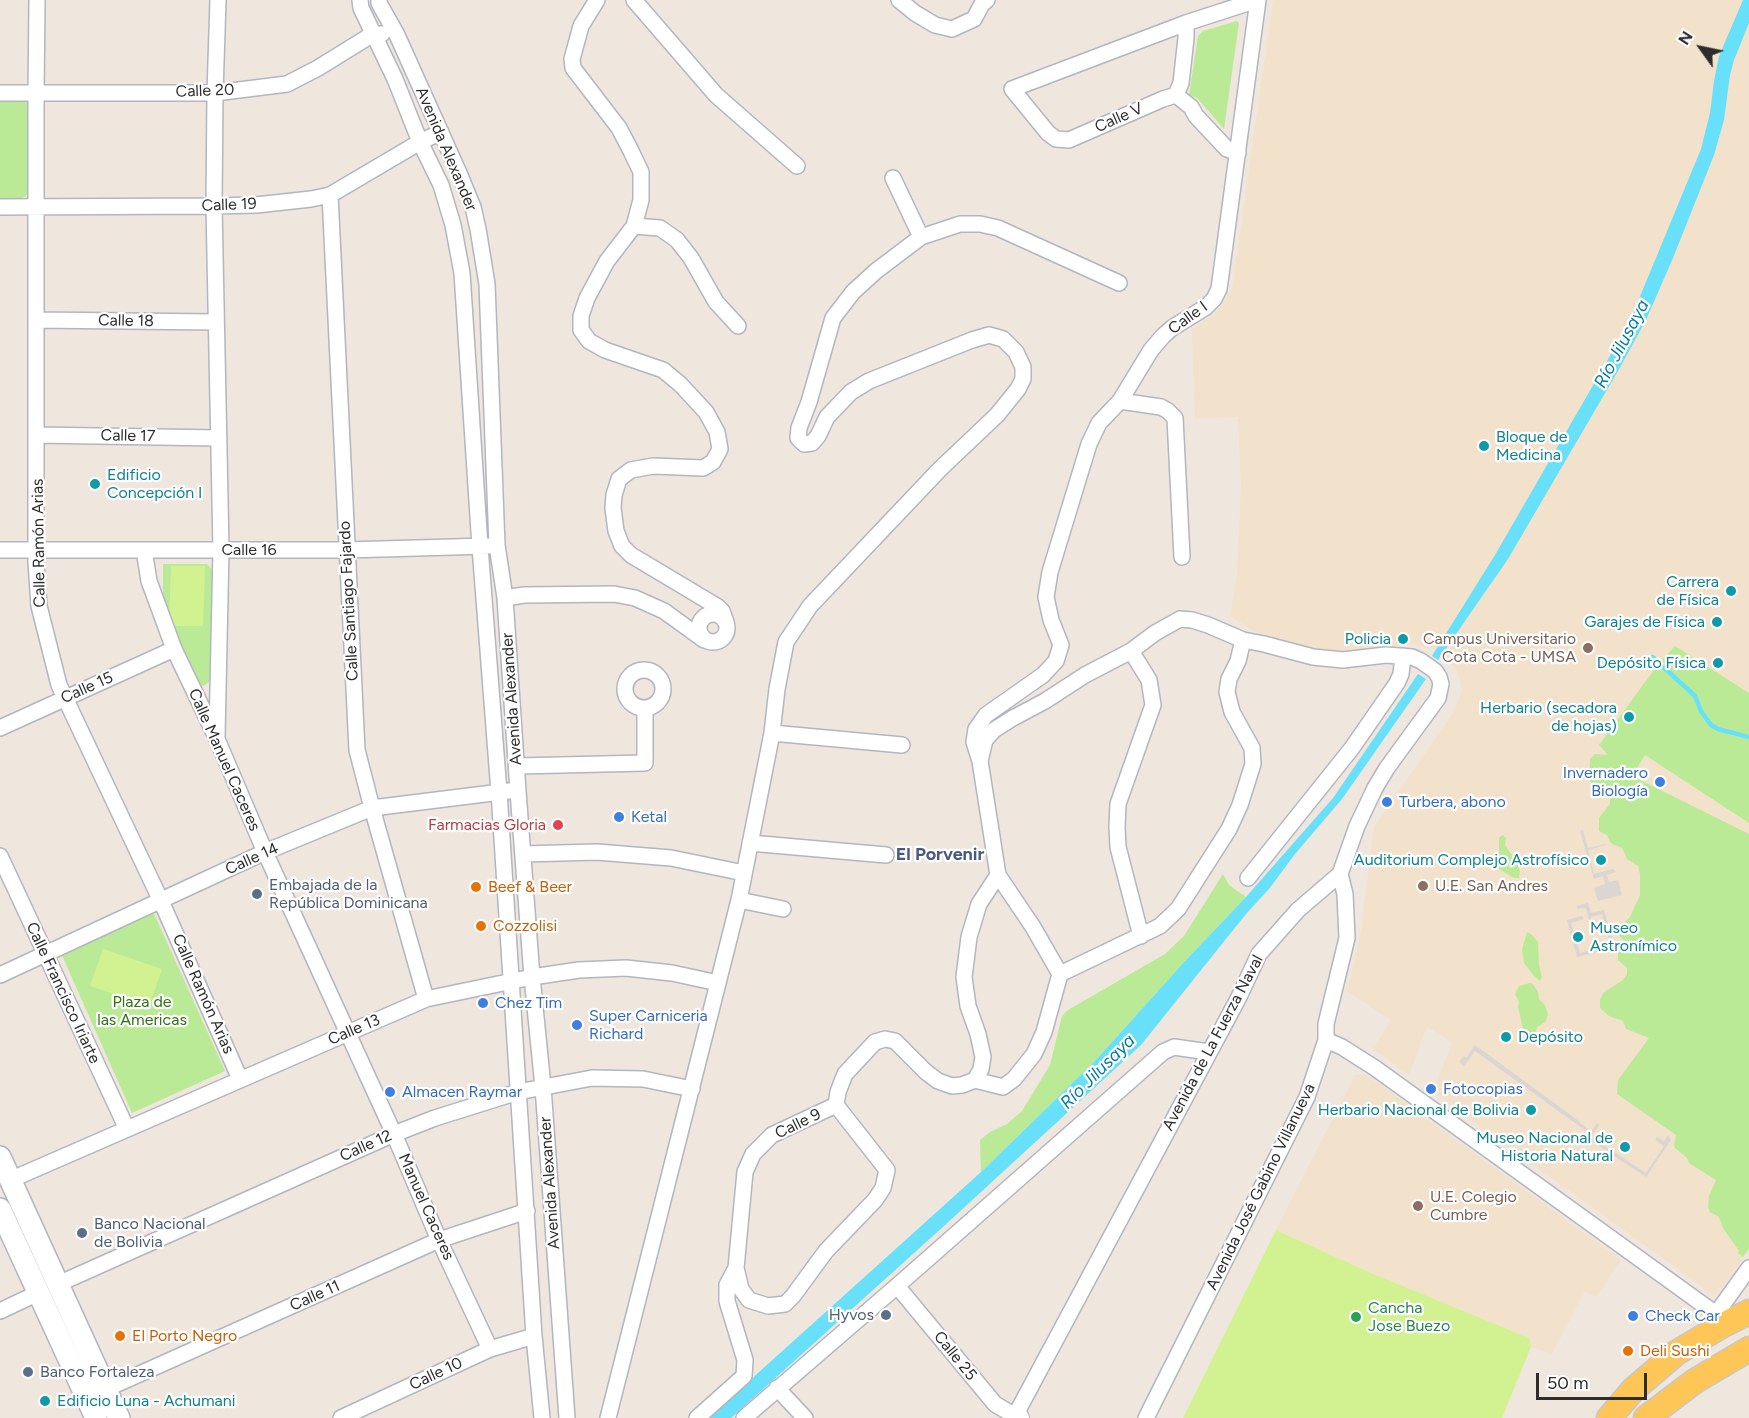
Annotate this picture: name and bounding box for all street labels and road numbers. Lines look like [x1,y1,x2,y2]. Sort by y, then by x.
street label: Calle 20 [175,80,235,102]
street label: Avenida Alexander [411,84,481,214]
street label: Calle V [1092,99,1146,137]
street label: Calle 19 [201,194,257,216]
street label: Calle I [1165,297,1211,339]
street label: Calle 18 [98,311,154,331]
street label: Calle 17 [101,426,155,446]
street label: Calle Ramón Arias [28,478,50,608]
street label: Calle Santiago Fajardo [335,521,363,681]
street label: Calle 16 [221,540,277,560]
street label: Avenida Alexander [498,632,526,766]
street label: Calle 15 [58,668,116,708]
street label: Calle Manuel Caceres [184,686,264,834]
street label: Calle 14 [223,839,281,879]
street label: Calle Francisco Iriarte [22,919,104,1067]
street label: Calle Ramón Arias [168,931,238,1057]
street label: Avenida de La Fuerza Naval [1159,952,1267,1134]
street label: Calle 13 [325,1010,383,1050]
street label: Avenida José Gabino Villanueva [1202,1081,1320,1293]
street label: Calle 9 [772,1105,824,1143]
street label: Avenida Alexander [536,1116,564,1250]
street label: Calle 12 [337,1126,395,1166]
street label: Manuel Caceres [394,1151,458,1263]
street label: Calle 11 [287,1277,343,1315]
street label: Calle 25 [929,1328,981,1384]
street label: Calle 10 [406,1353,466,1395]

